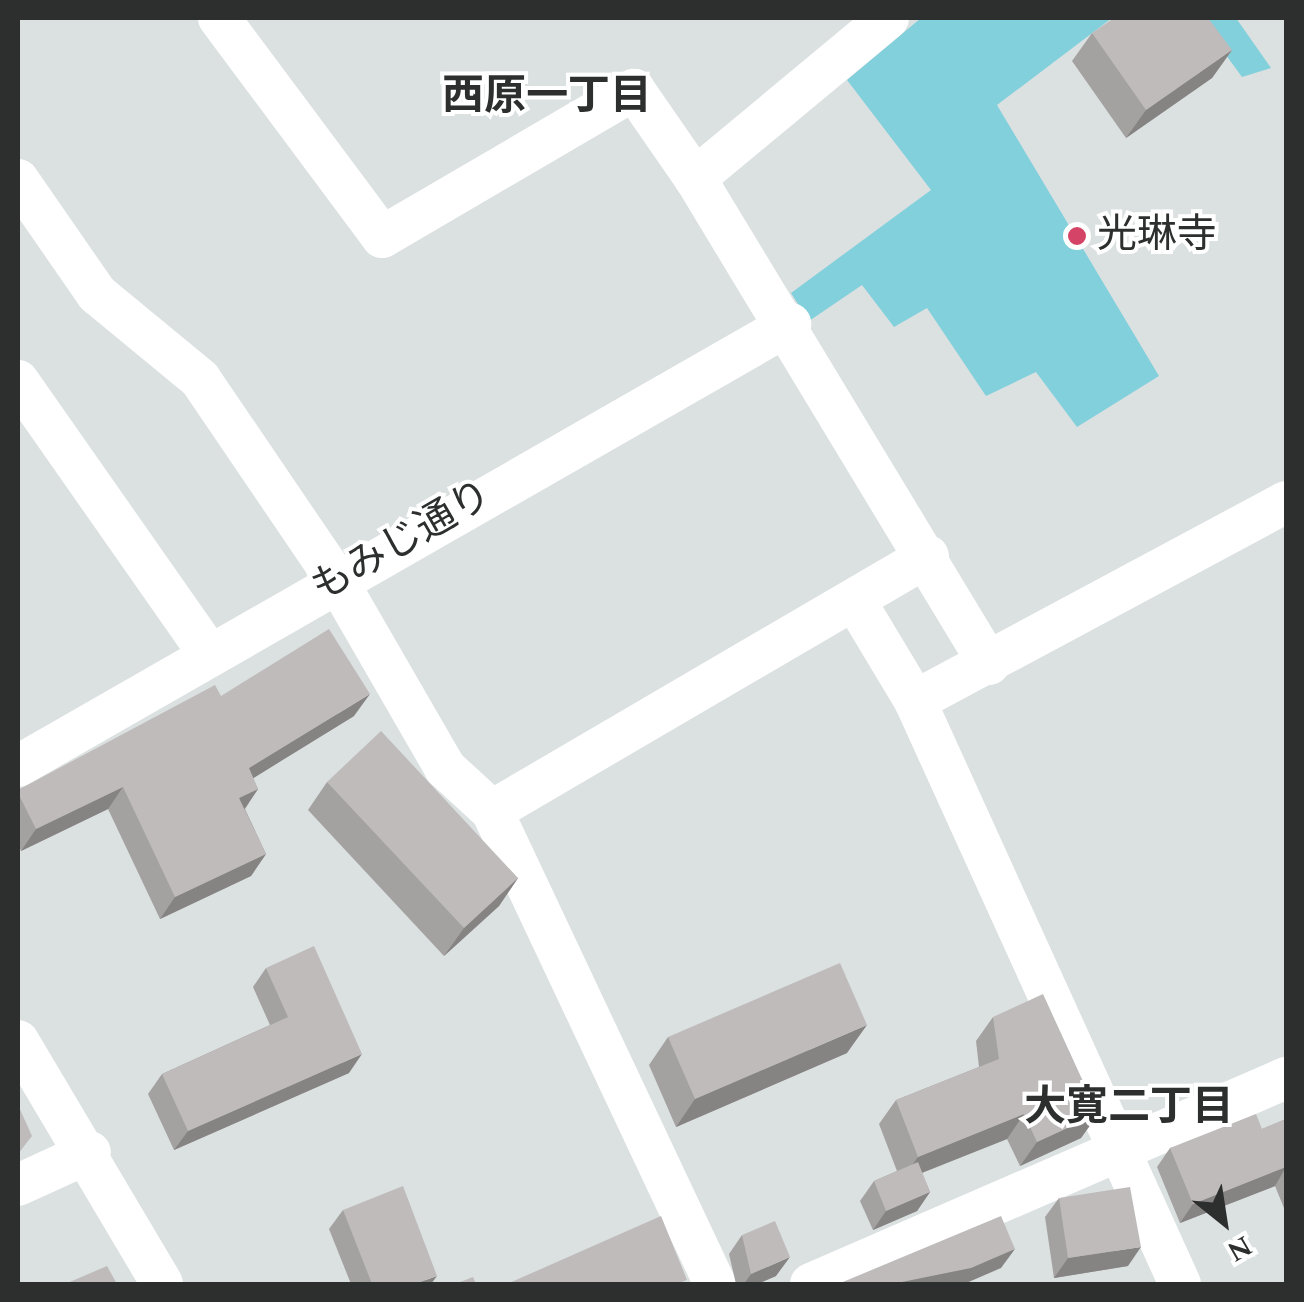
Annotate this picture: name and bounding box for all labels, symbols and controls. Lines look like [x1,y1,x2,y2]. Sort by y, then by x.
district label: 西原一丁目 [442,72,652,122]
place label: 光琳寺 [1097,212,1217,260]
marker: 光琳寺 [1066,225,1088,247]
street label: もみじ通り [303,471,501,613]
district label: 大寛二丁目 [1024,1083,1234,1133]
north arrow [1174,1172,1274,1272]
text: N [1219,1224,1260,1273]

